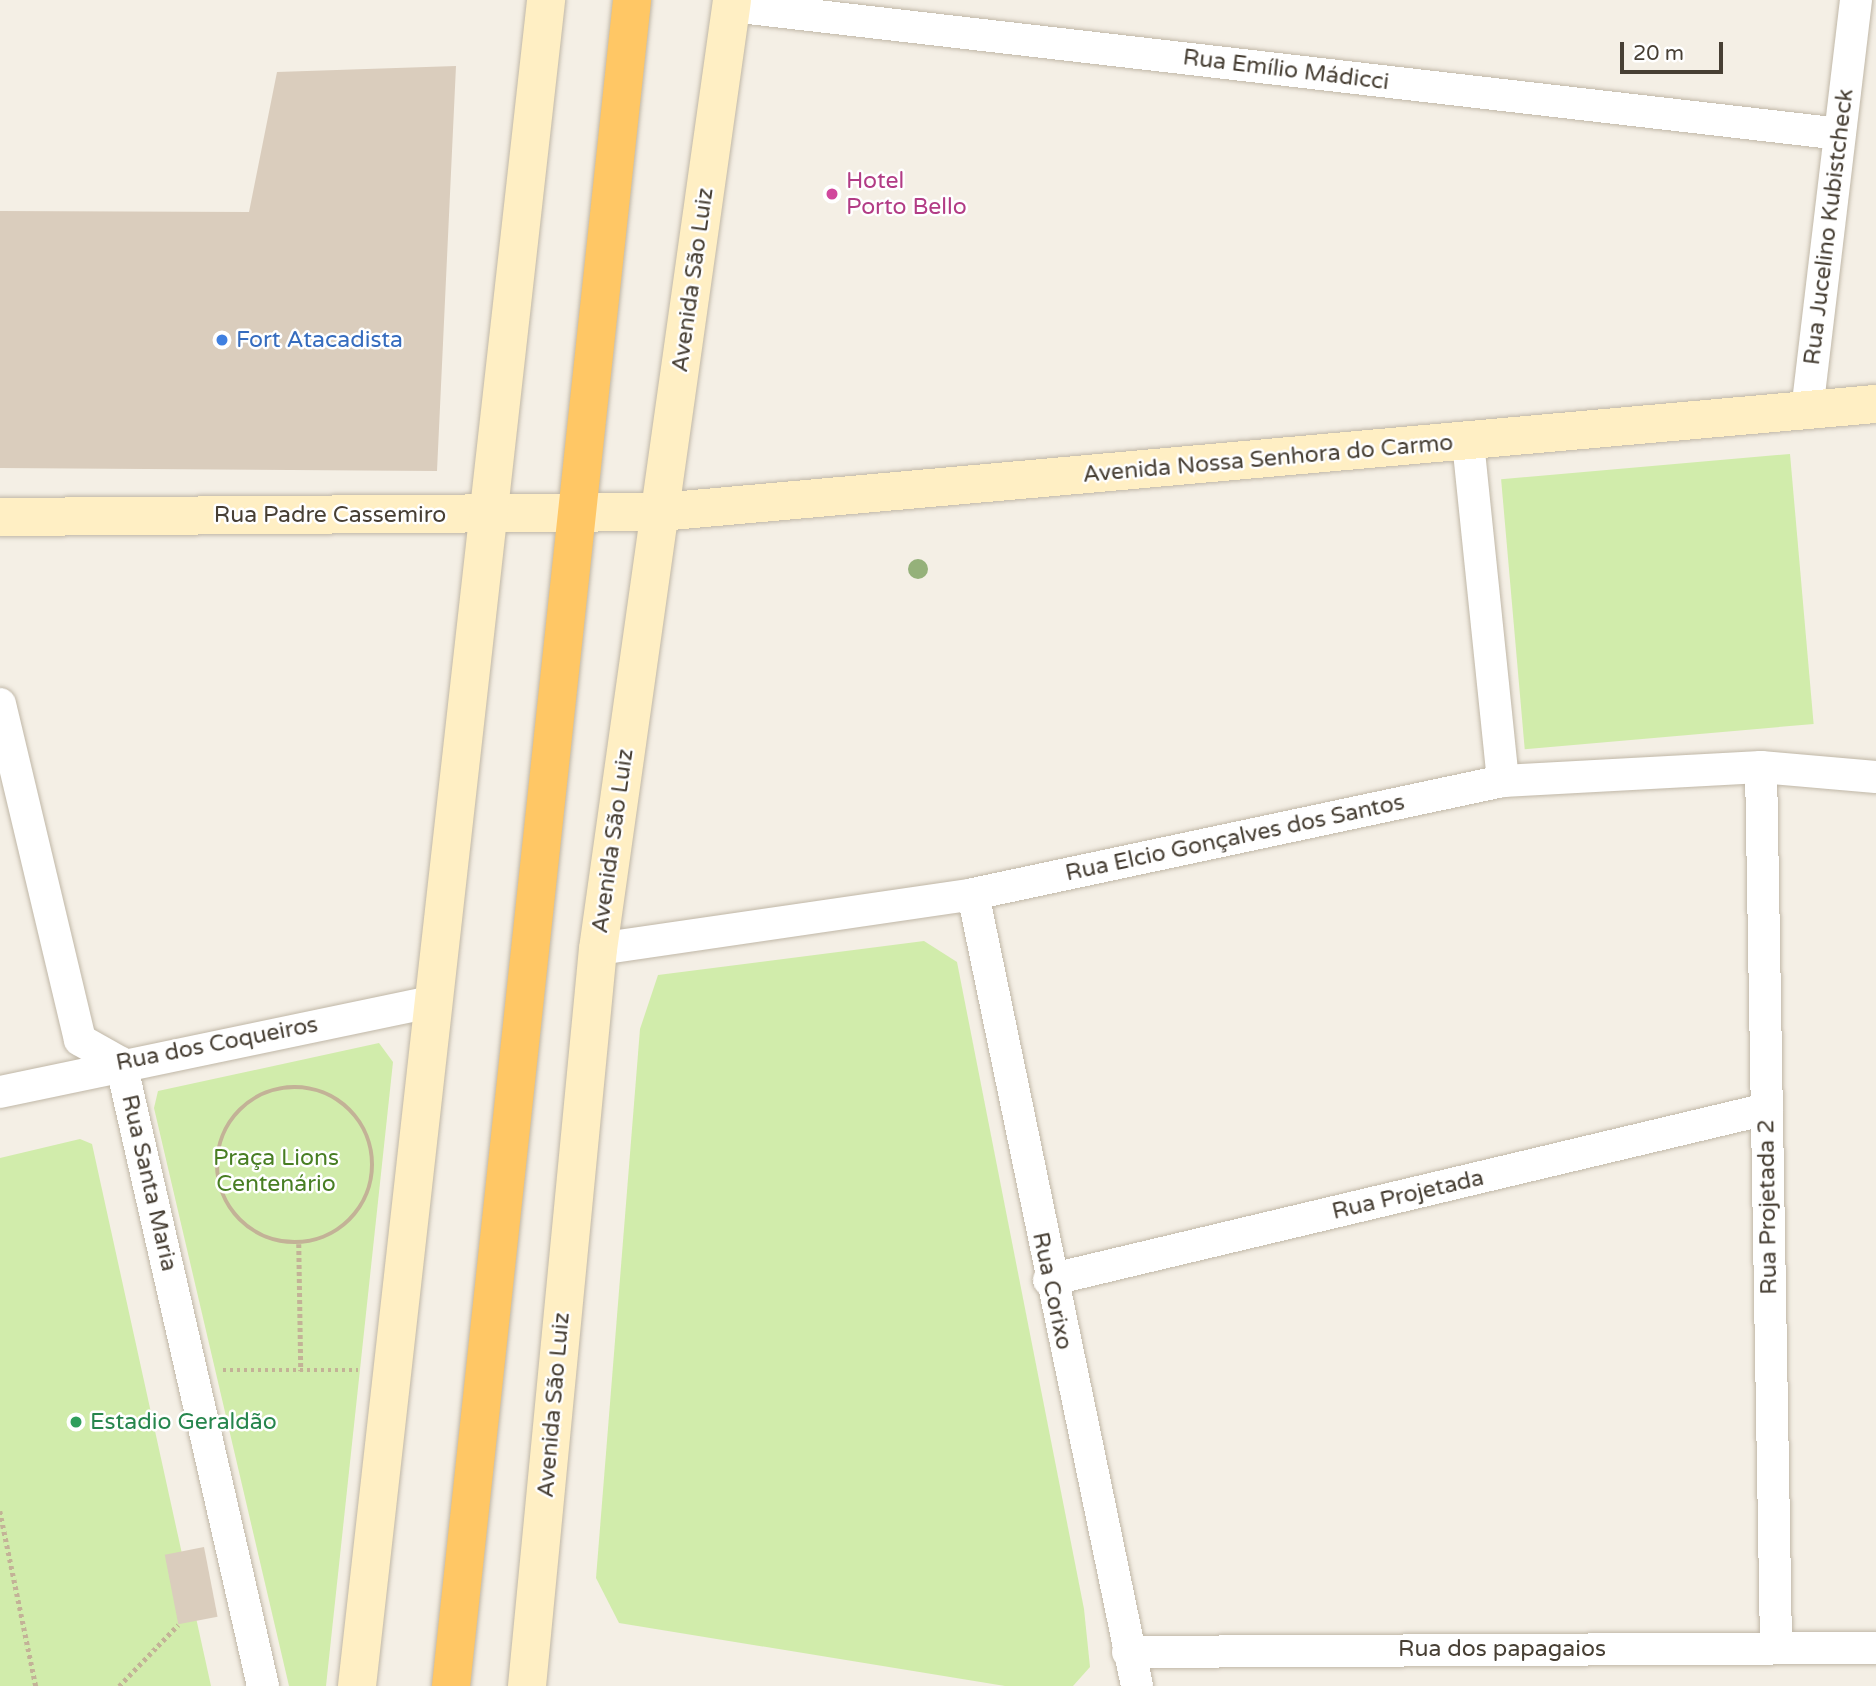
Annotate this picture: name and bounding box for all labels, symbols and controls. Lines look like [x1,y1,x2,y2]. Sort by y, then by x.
scale bar [1624,28,1727,72]
text: 20 m [1633,41,1684,66]
street label: Rua Emílio Mádicci [1181,44,1391,96]
street label: Rua Jucelino Kubistcheck [1798,87,1860,367]
place label: Hotel Porto Bello [846,167,967,221]
street label: Avenida São Luiz [666,186,720,374]
marker: Hotel Porto Bello [824,186,840,202]
place label: Fort Atacadista [236,326,403,354]
marker: Fort Atacadista [214,332,230,348]
street label: Avenida Nossa Senhora do Carmo [1082,429,1454,489]
street label: Rua Padre Cassemiro [214,501,446,529]
street label: Avenida São Luiz [586,747,640,935]
street label: Rua Elcio Gonçalves dos Santos [1063,789,1407,887]
street label: Rua dos Coqueiros [114,1011,320,1077]
street label: Rua Santa Maria [115,1092,183,1274]
street label: Rua Projetada 2 [1753,1119,1783,1295]
park label: Praça Lions Centenário [213,1144,339,1198]
street label: Rua Projetada [1329,1164,1487,1226]
street label: Rua Corixo [1026,1230,1078,1352]
street label: Avenida São Luiz [532,1311,576,1499]
place label: Estadio Geraldão [90,1408,277,1436]
marker: Estadio Geraldão [68,1414,84,1430]
street label: Rua dos papagaios [1398,1635,1606,1663]

